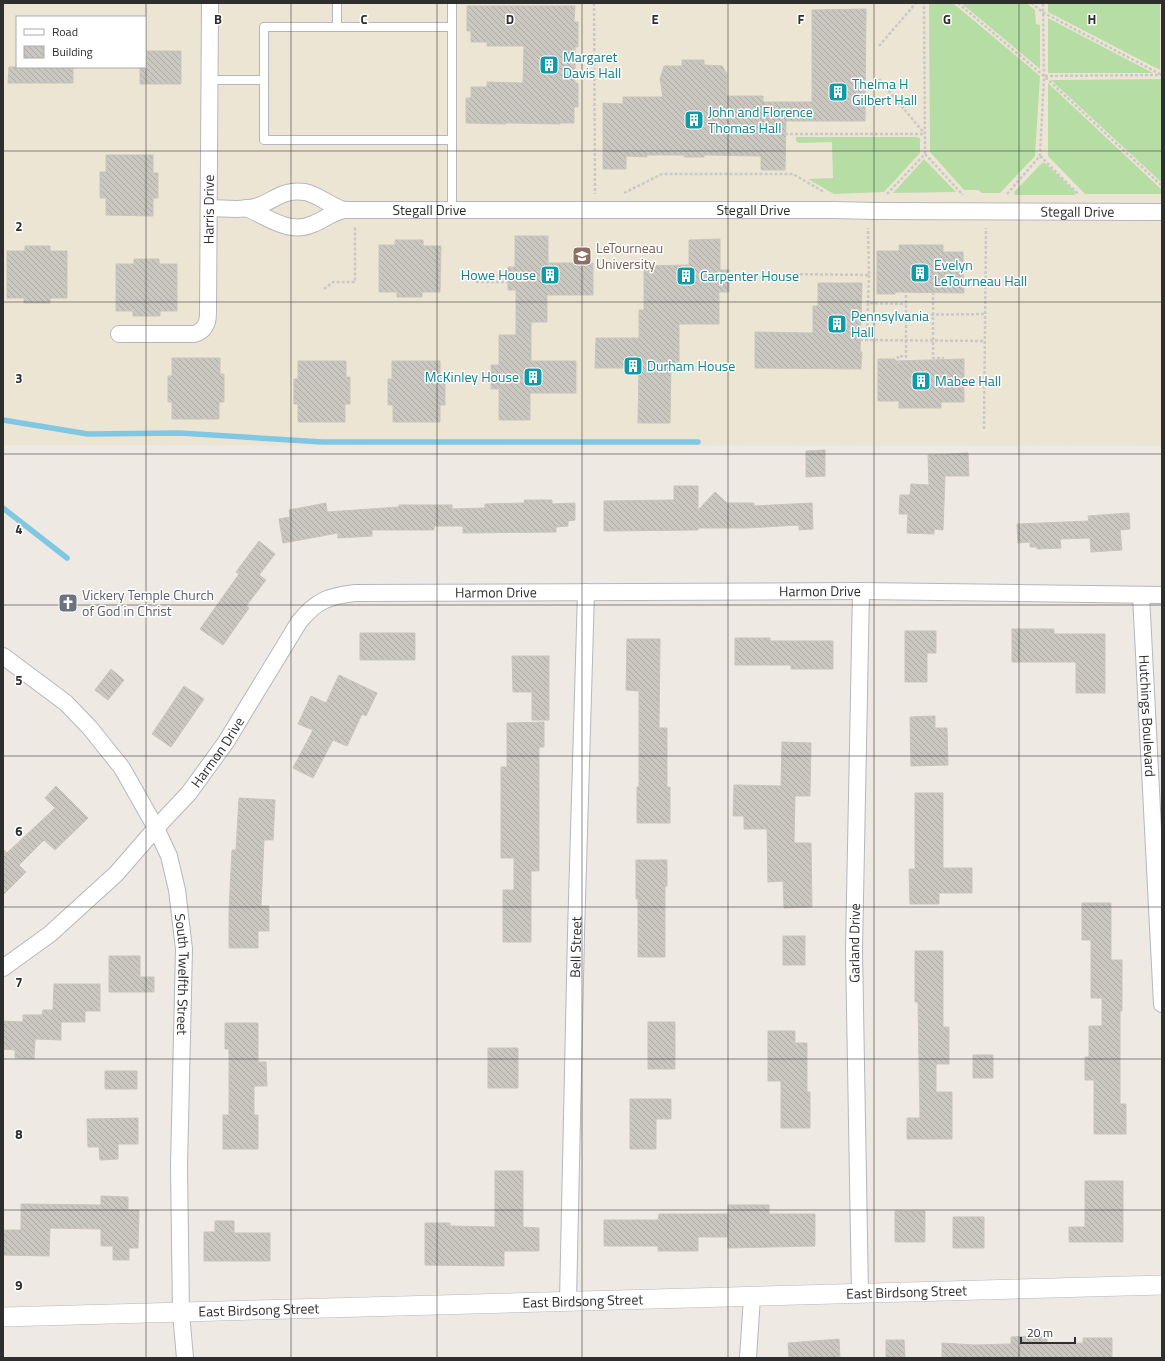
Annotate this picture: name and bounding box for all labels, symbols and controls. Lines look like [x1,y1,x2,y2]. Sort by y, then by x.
text: B [214,9,222,29]
text: C [360,9,368,29]
text: D [506,9,514,29]
text: E [651,9,659,29]
text: F [798,9,805,29]
text: G [943,9,951,29]
text: H [1088,9,1096,29]
legend [16,16,146,68]
text: Road [52,22,78,41]
text: Building [52,42,93,61]
place label: Margaret Davis Hall [563,46,621,83]
building icon: Margaret Davis Hall [538,54,560,76]
place label: Thelma H Gilbert Hall [852,73,917,110]
building icon: Thelma H Gilbert Hall [827,81,849,103]
place label: John and Florence Thomas Hall [708,101,813,138]
building icon: John and Florence Thomas Hall [683,109,705,131]
street label: Harris Drive [197,175,219,244]
street label: Stegall Drive [392,199,466,220]
street label: Stegall Drive [716,199,790,220]
street label: Stegall Drive [1040,201,1114,222]
text: 2 [15,216,23,236]
place label: LeTourneau University [596,237,663,274]
school or university icon: LeTourneau University [571,245,593,267]
place label: Evelyn LeTourneau Hall [934,254,1027,291]
building icon: Evelyn LeTourneau Hall [909,262,931,284]
place label: Howe House [461,264,536,285]
building icon: Howe House [539,264,561,286]
building icon: Carpenter House [675,265,697,287]
place label: Carpenter House [700,265,799,286]
place label: Pennsylvania Hall [851,305,929,342]
building icon: Pennsylvania Hall [826,313,848,335]
building icon: Durham House [622,355,644,377]
place label: Durham House [647,355,735,376]
place label: McKinley House [425,366,519,387]
building icon: McKinley House [522,366,544,388]
text: 3 [15,368,23,388]
building icon: Mabee Hall [910,370,932,392]
place label: Mabee Hall [935,370,1001,391]
text: 4 [15,519,23,539]
street label: Harmon Drive [779,580,861,601]
street label: Harmon Drive [455,581,537,603]
place label: Vickery Temple Church of God in Christ [82,584,214,621]
church icon: Vickery Temple Church of God in Christ [57,592,79,614]
street label: Hutchings Boulevard [1134,654,1161,777]
text: 5 [15,670,23,690]
street label: Harmon Drive [185,713,249,792]
text: 6 [15,821,23,841]
street label: Garland Drive [843,903,865,983]
street label: South Twelfth Street [170,912,195,1035]
street label: Bell Street [564,916,587,978]
text: 7 [15,972,23,992]
text: 8 [15,1124,23,1144]
text: 9 [15,1275,23,1295]
street label: East Birdsong Street [846,1279,967,1304]
street label: East Birdsong Street [522,1288,644,1313]
street label: East Birdsong Street [198,1297,320,1322]
scale bar [1021,1319,1075,1345]
text: 20 m [1027,1323,1053,1342]

